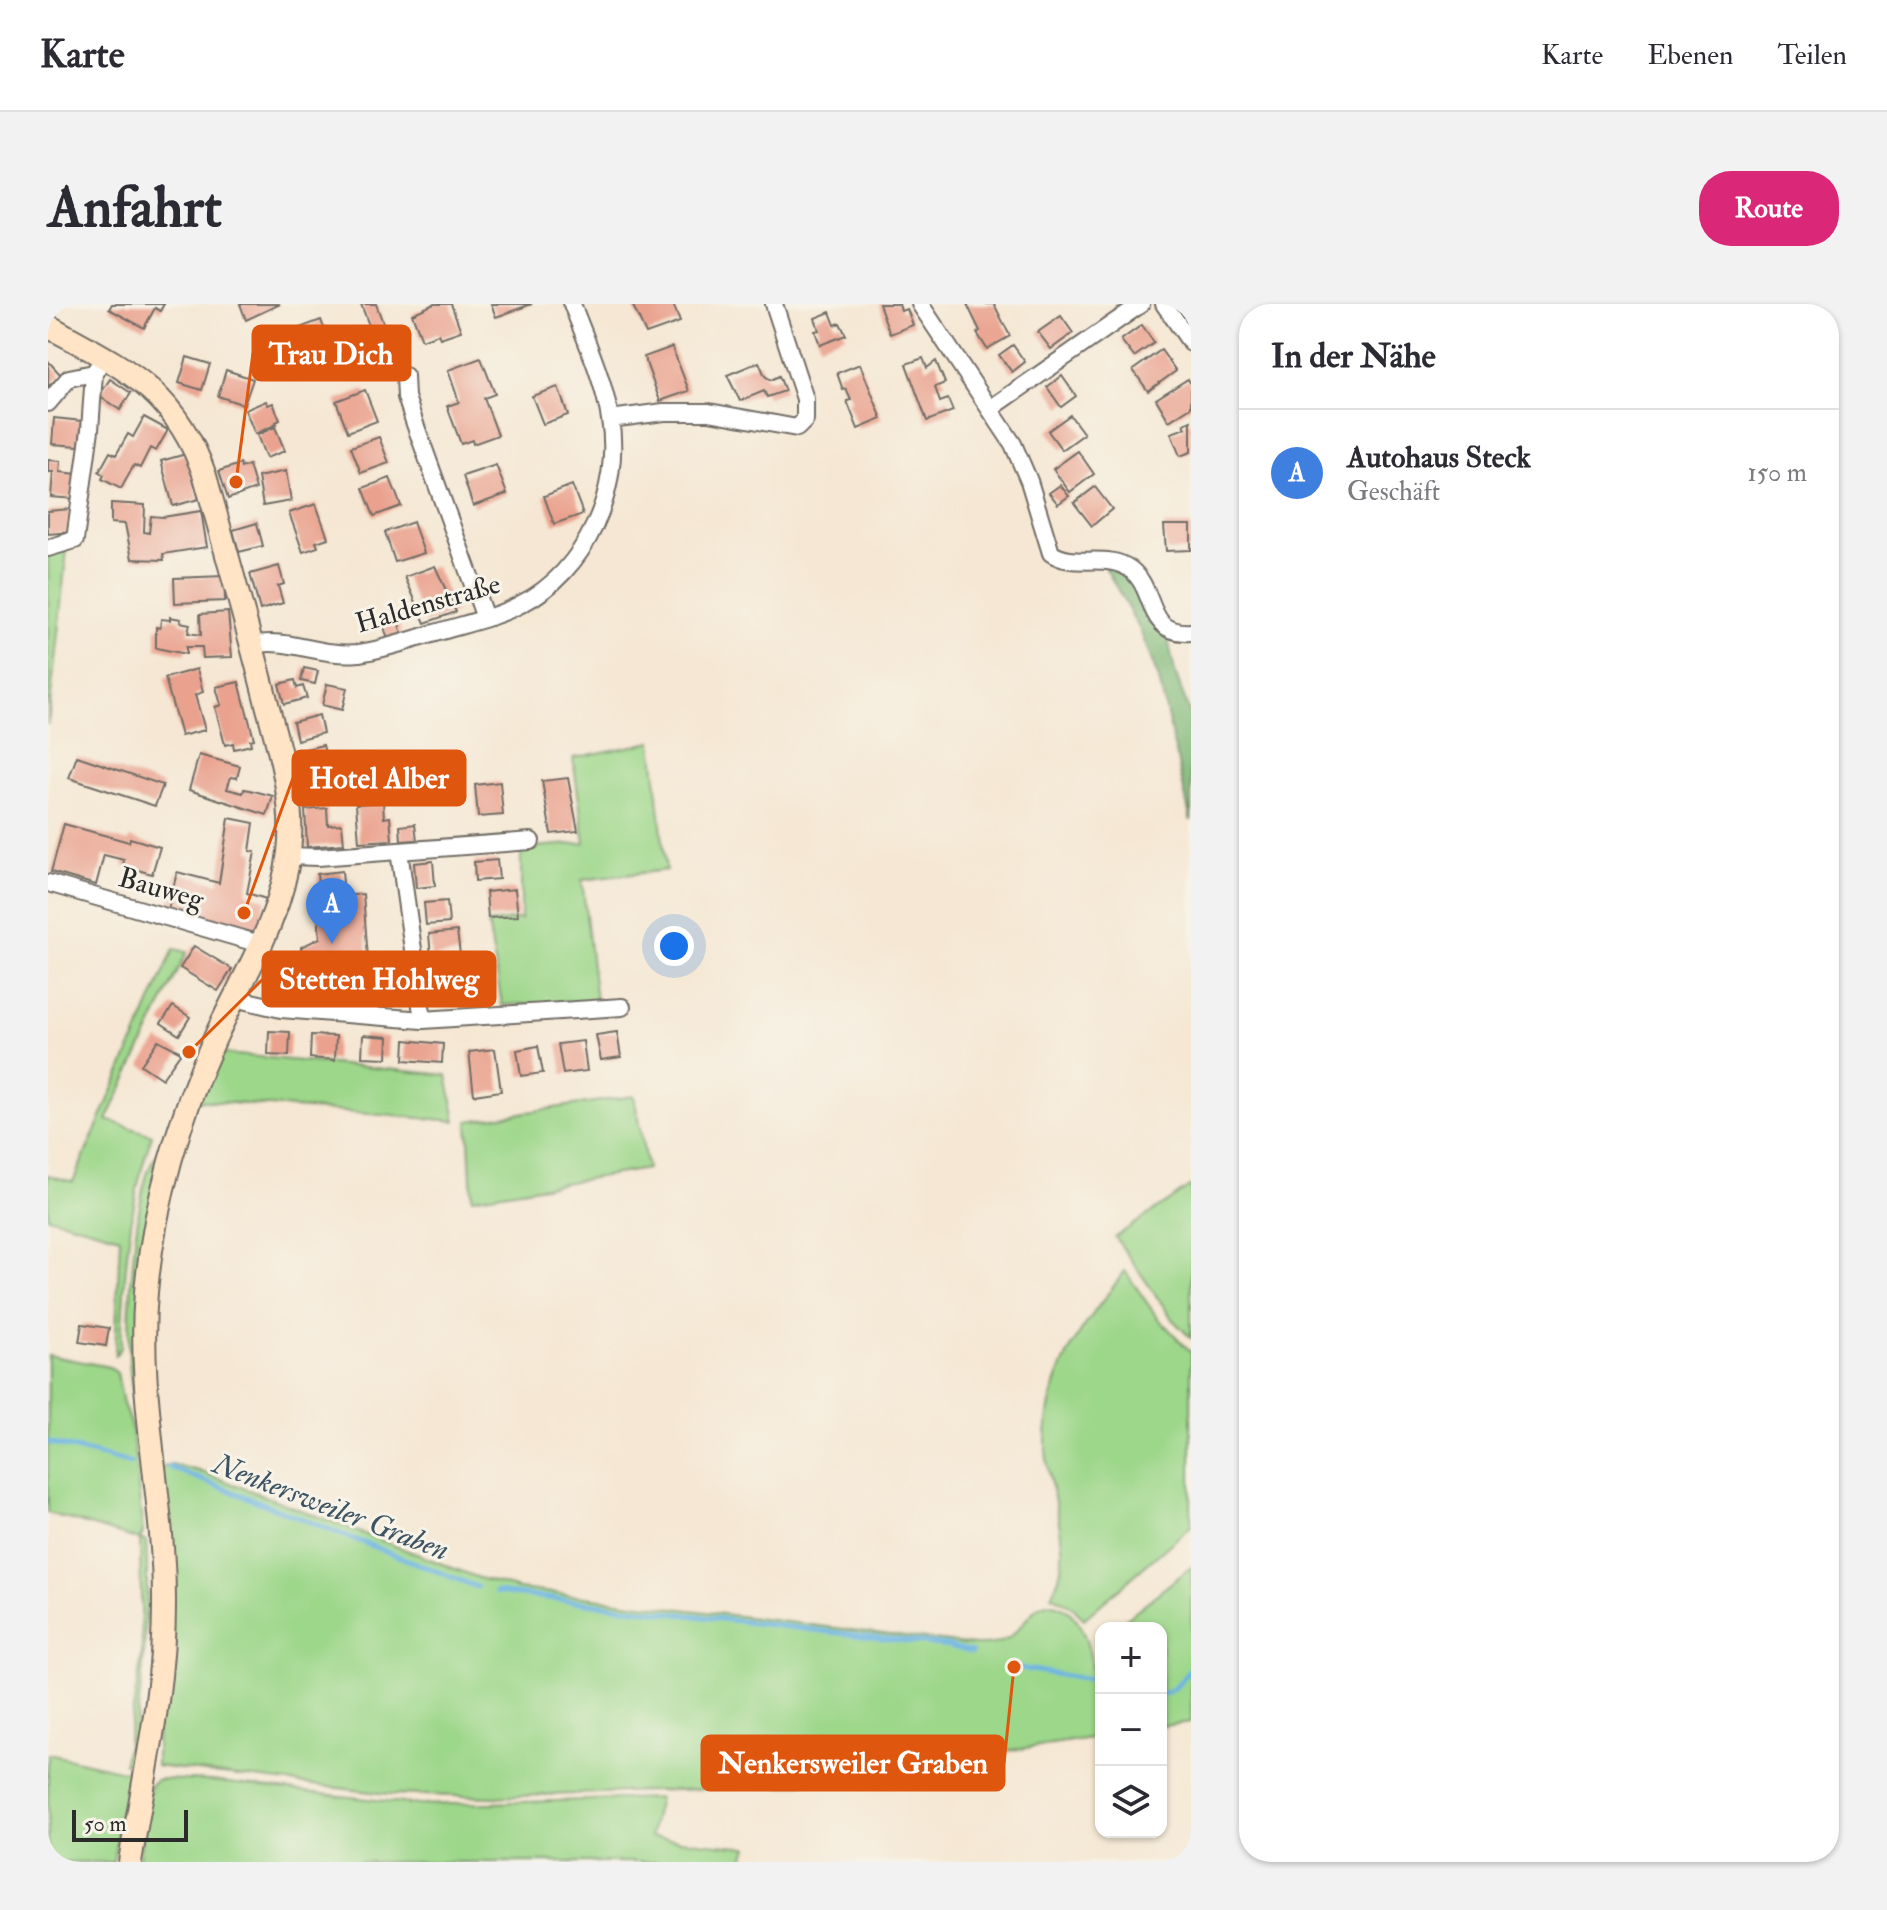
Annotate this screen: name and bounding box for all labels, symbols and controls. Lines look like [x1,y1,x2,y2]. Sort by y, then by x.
text: Karte [40,31,125,79]
text: Karte [1541,38,1603,73]
text: Ebenen [1647,38,1733,73]
text: Teilen [1777,38,1847,73]
button: Route [1699,171,1839,246]
text: Anfahrt [48,173,222,244]
callout: Trau Dich [253,326,410,380]
text: In der Nähe [1271,335,1436,378]
text: Trau Dich [268,336,394,373]
text: Autohaus Steck [1347,439,1531,476]
text: A [1289,457,1305,489]
text: 150 m [1748,457,1807,489]
text: Geschäft [1347,476,1440,508]
street label: Haldenstraße [352,567,505,641]
callout: Hotel Alber [293,751,465,805]
text: Hotel Alber [309,760,450,797]
street label: Bauweg [114,860,209,918]
pin: A [306,878,358,944]
your location [654,926,694,966]
callout: Stetten Hohlweg [263,952,495,1006]
text: Stetten Hohlweg [279,961,480,998]
water label: Nenkersweiler Graben [206,1444,454,1569]
map controls [1095,1622,1167,1838]
button: + [1095,1622,1167,1694]
button: − [1095,1694,1167,1766]
callout: Nenkersweiler Graben [702,1736,1004,1790]
text: Nenkersweiler Graben [717,1745,989,1782]
button: layers [1095,1766,1167,1838]
scale bar [72,1806,188,1842]
text: 50 m [84,1810,126,1838]

